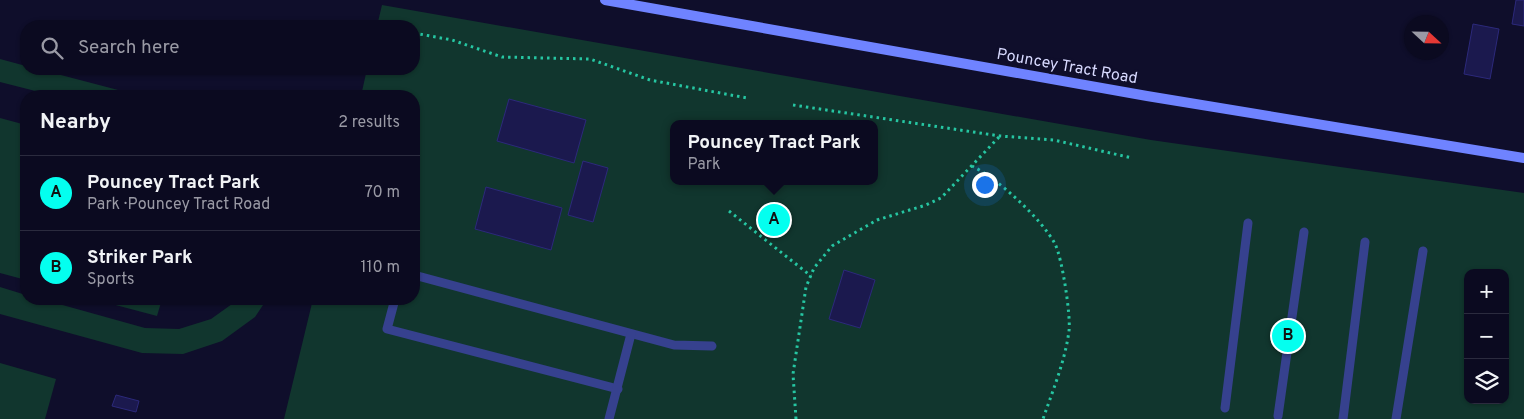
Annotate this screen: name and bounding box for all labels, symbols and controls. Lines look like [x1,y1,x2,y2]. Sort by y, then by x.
north arrow [1404,15,1449,60]
search box [20,20,420,75]
icon: search [38,34,66,62]
text: Search here [78,36,180,60]
street label: Pouncey Tract Road [995,45,1139,89]
text: Nearby [40,109,111,136]
text: 2 results [338,113,400,133]
popup [670,120,878,185]
text: Pouncey Tract Park [687,131,861,155]
text: Park [687,155,720,175]
text: Pouncey Tract Park [87,171,260,195]
your location [972,172,998,198]
text: A [50,183,62,203]
text: 70 m [365,183,400,203]
text: Park · Pouncey Tract Road [87,195,270,215]
pin: A [758,201,790,239]
text: Striker Park [87,246,193,270]
text: B [50,258,62,278]
text: 110 m [360,258,400,278]
map controls [1464,269,1509,404]
button: + [1464,269,1509,314]
text: Sports [87,270,135,290]
button: − [1464,314,1509,359]
pin: B [1272,317,1304,355]
button: layers [1464,359,1509,404]

